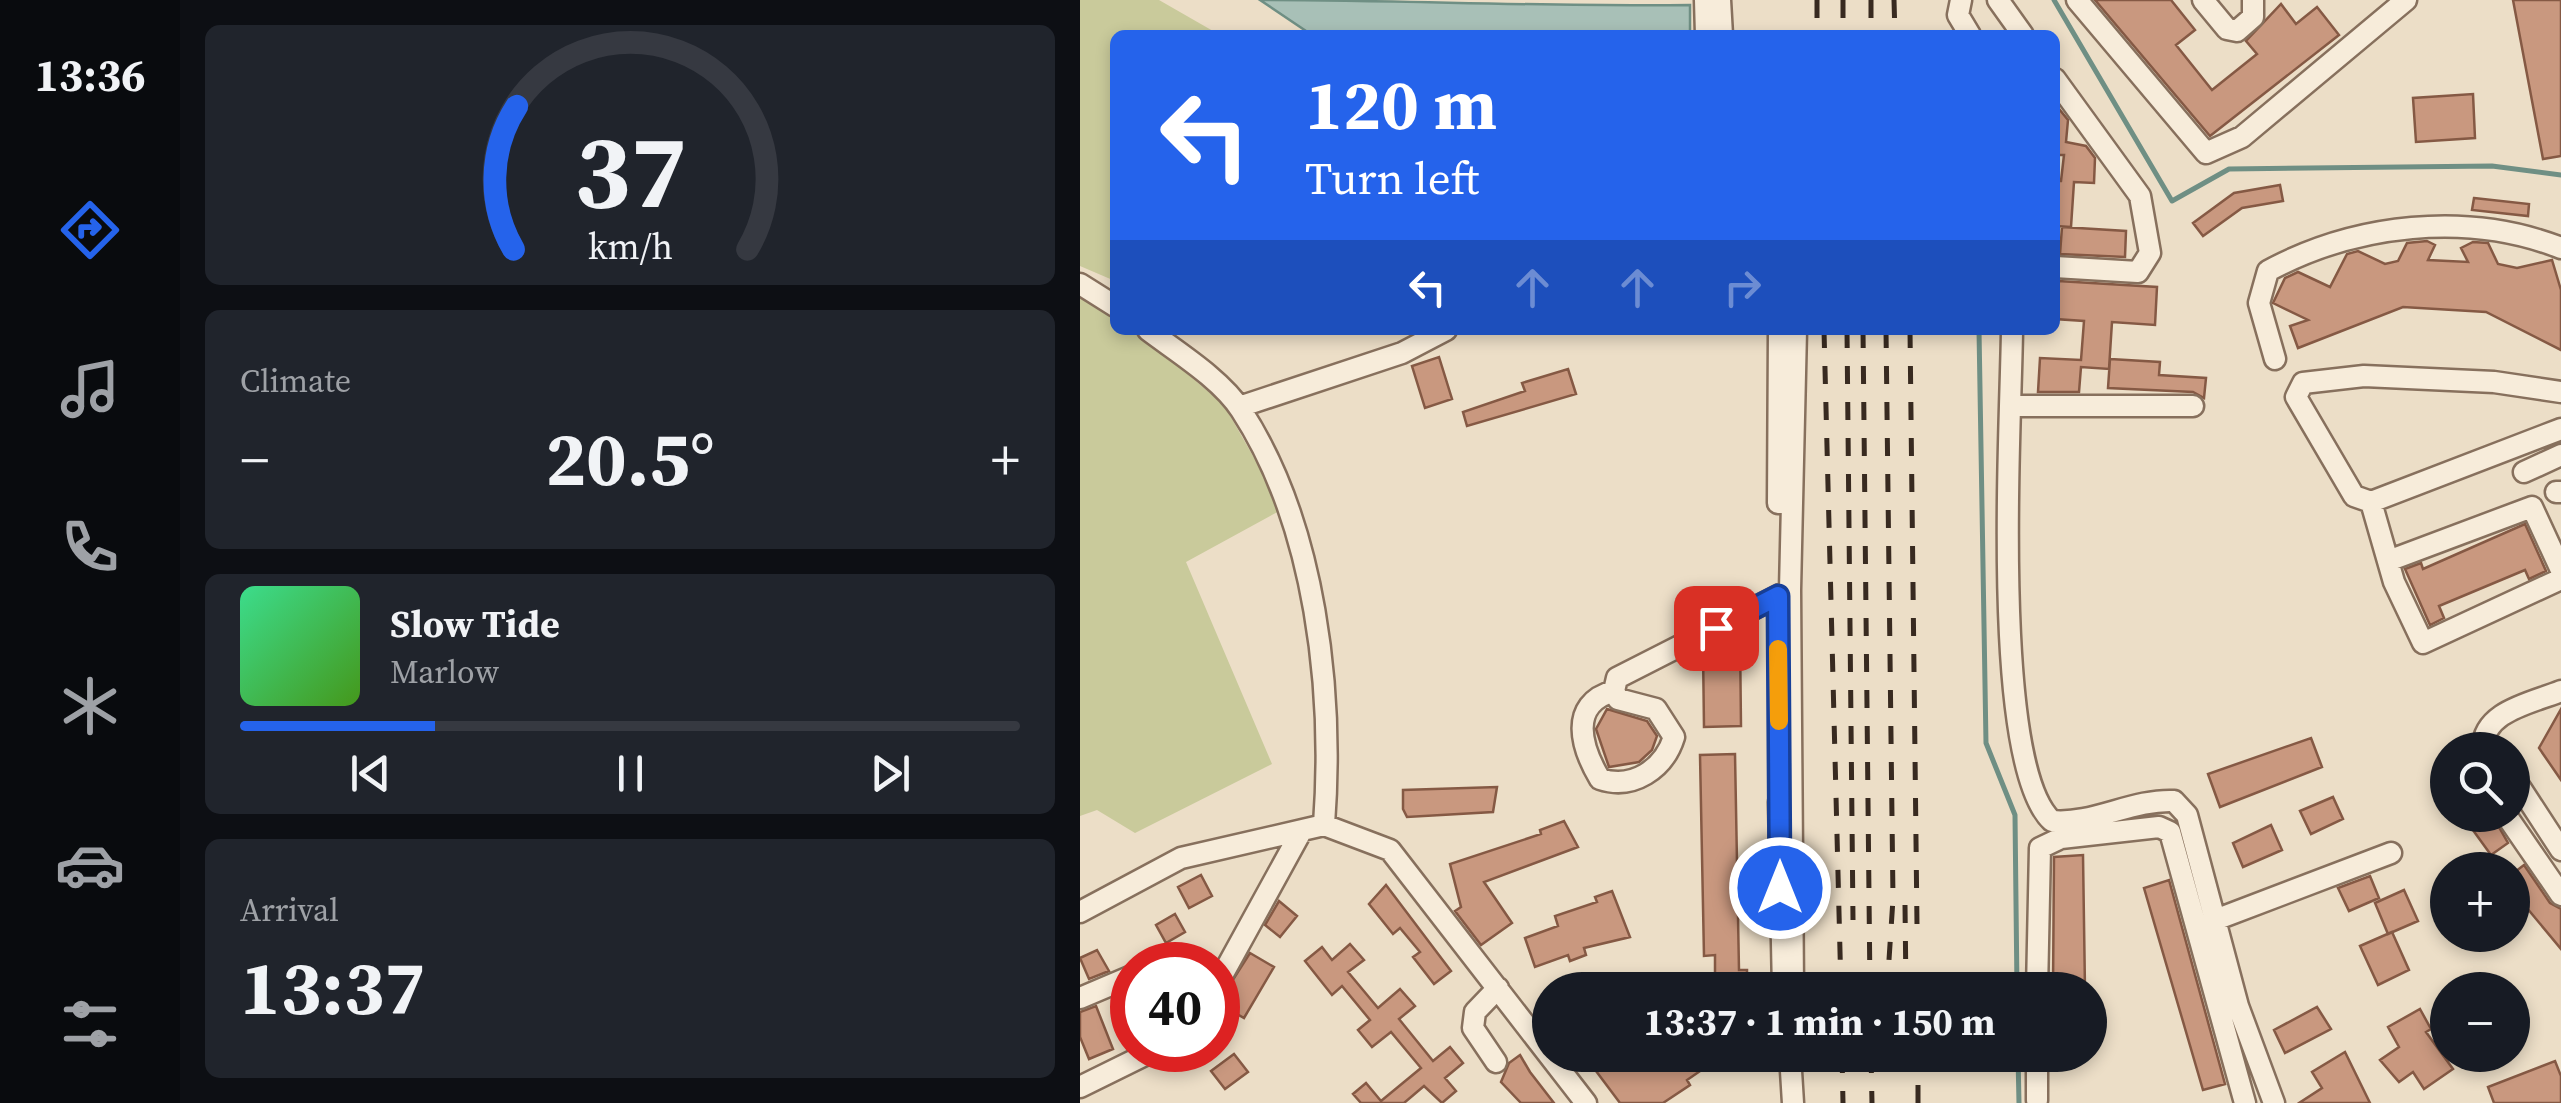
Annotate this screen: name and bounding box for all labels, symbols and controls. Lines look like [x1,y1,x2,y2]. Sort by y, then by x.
text: 13:36 [34,44,146,106]
text: 120 m [1305,56,1497,152]
icon: left [1140,70,1270,200]
text: 37 [574,99,686,242]
text: Turn left [1305,147,1479,209]
icon: directions [55,195,125,265]
text: km/h [587,222,673,271]
icon: left [1400,260,1455,315]
icon: ahead [1505,260,1560,315]
icon: ahead [1610,260,1665,315]
icon: right [1715,260,1770,315]
icon: music [55,354,125,424]
text: Climate [240,359,351,403]
text: 20.5° [545,407,715,510]
text: − [240,422,269,497]
text: + [991,422,1020,497]
icon: phone [55,512,125,582]
pin [1674,586,1759,671]
text: Slow Tide [390,598,560,650]
icon: arrive [1689,601,1744,656]
text: Marlow [390,650,499,694]
icon: climate [55,671,125,741]
map controls [2430,732,2530,1072]
button: search [2430,732,2530,832]
icon: previous [343,746,398,801]
icon: pause [603,746,658,801]
icon: next [863,746,918,801]
icon: car [55,830,125,900]
position arrow [1728,836,1832,940]
button: + [2430,852,2530,952]
text: Arrival [240,888,339,932]
text: 13:37 [240,936,425,1039]
speed limit sign: 40 [1110,942,1240,1072]
button: − [2430,972,2530,1072]
icon: filters [55,989,125,1059]
text: 13:37 · 1 min · 150 m [1643,996,1996,1048]

